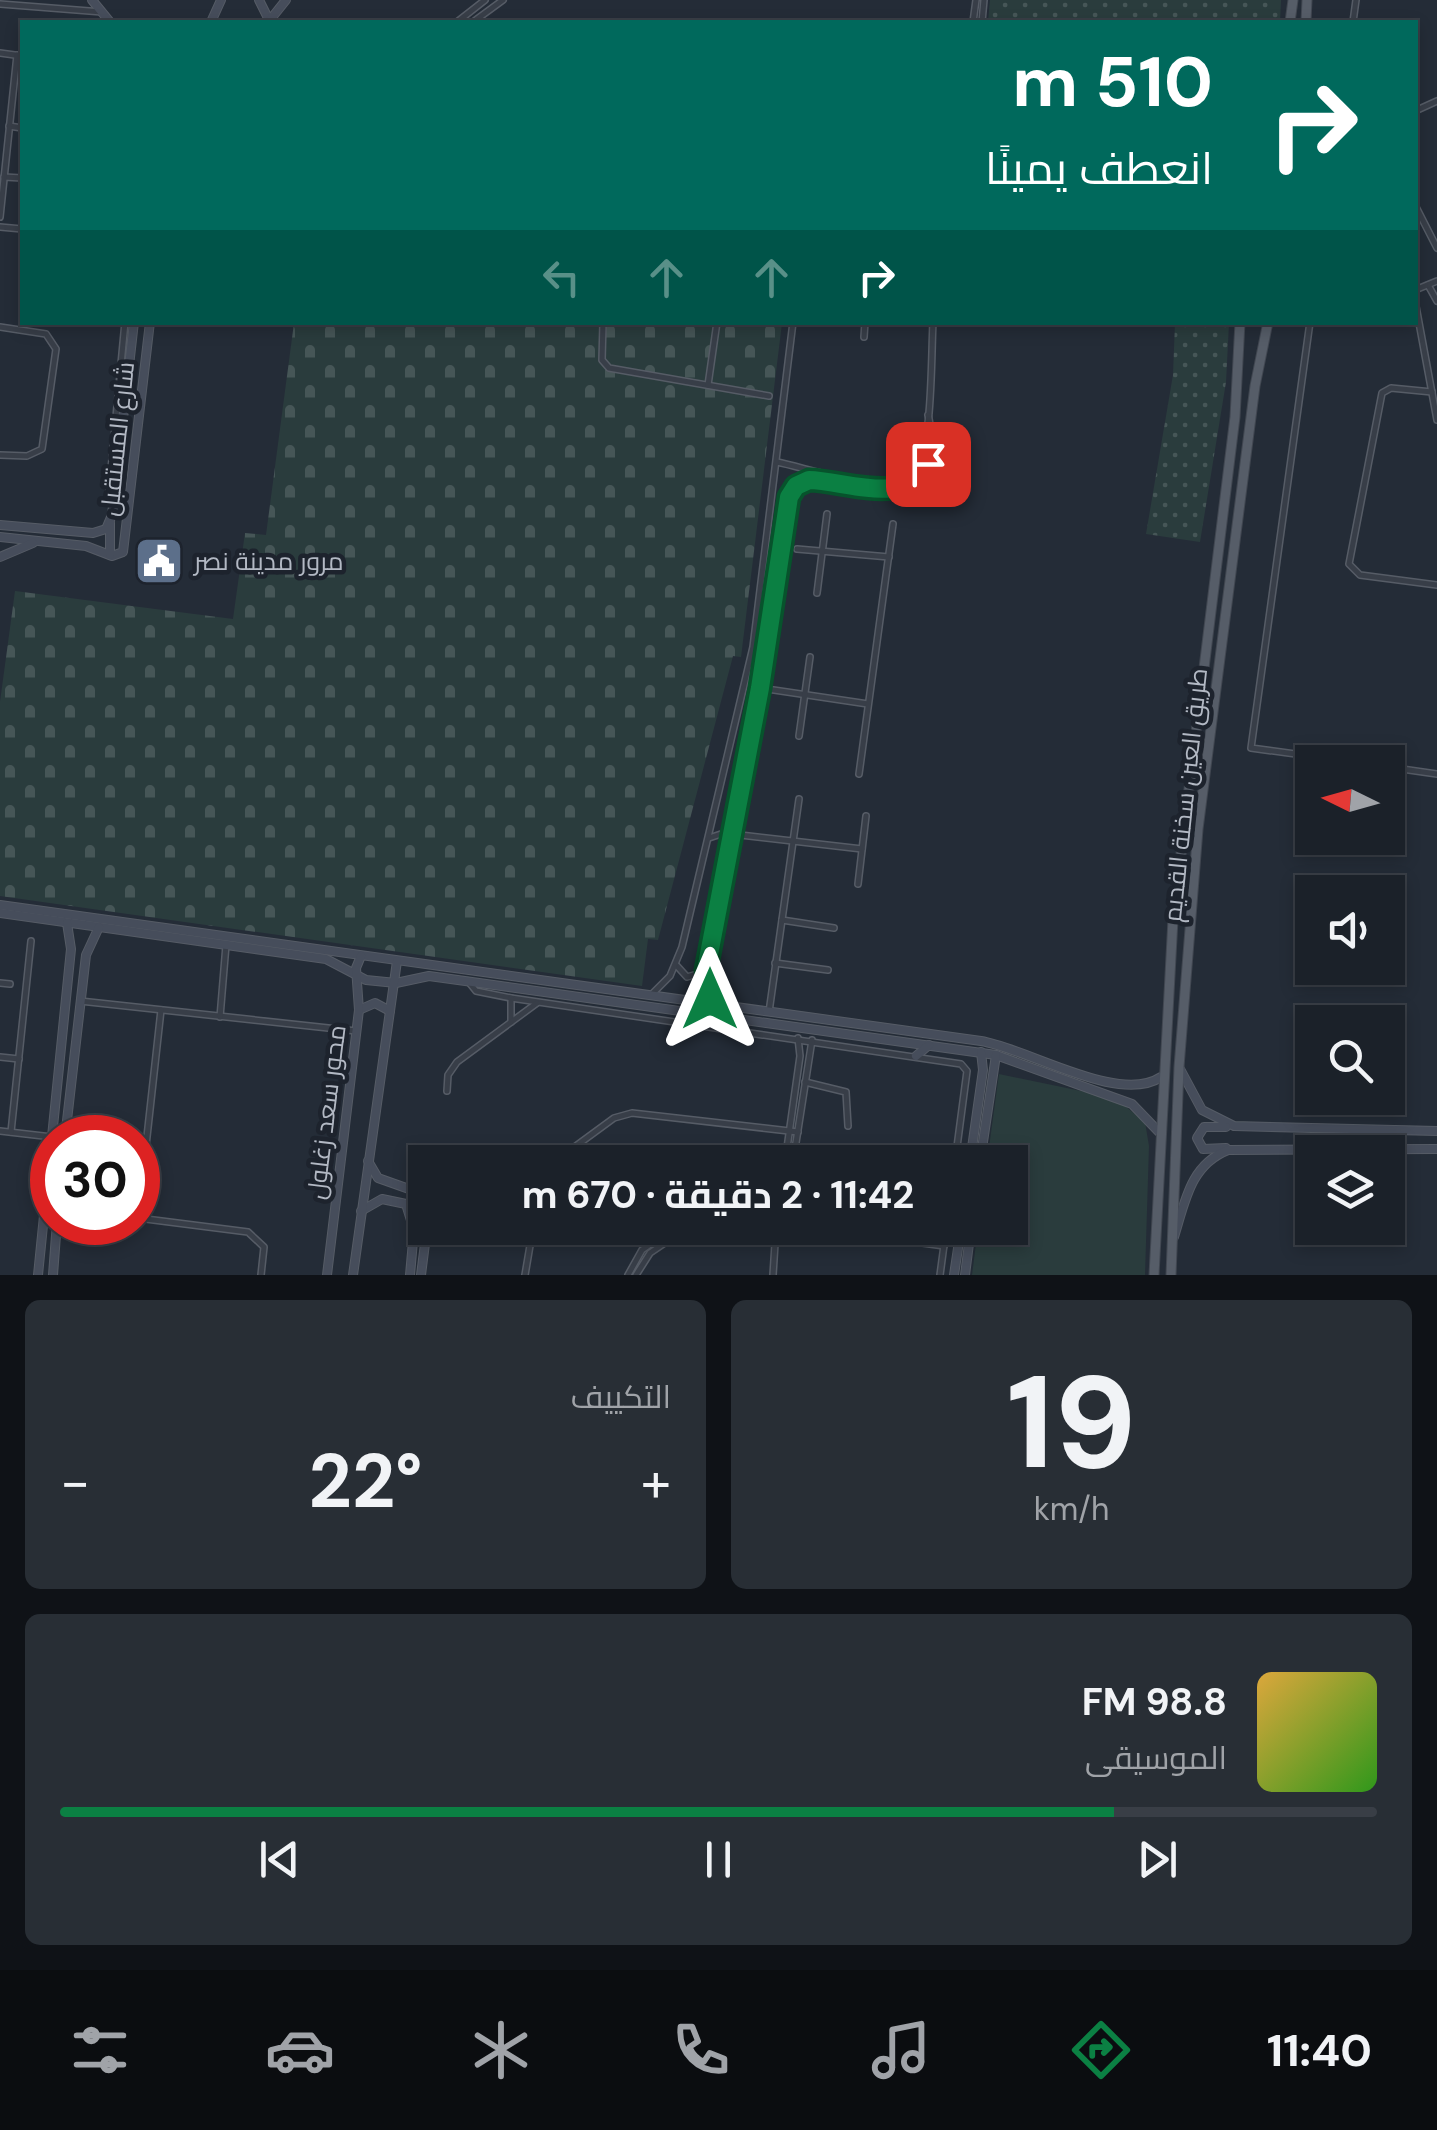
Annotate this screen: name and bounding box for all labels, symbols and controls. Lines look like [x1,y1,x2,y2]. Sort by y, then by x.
text: 510 m [1012,37,1213,128]
icon: right [1248,60,1378,190]
text: انعطف يمينًا [985,139,1213,198]
icon: left [534,250,589,305]
icon: ahead [639,250,694,305]
icon: ahead [744,250,799,305]
icon: right [849,250,904,305]
street label: شارع المستقبل [93,360,142,518]
pin [886,422,971,507]
icon: arrive [901,437,956,492]
public building icon: مرور مدينة نصر [133,535,185,587]
place label: مرور مدينة نصر [192,545,344,578]
street label: طريق العين سخنة القديم [1156,666,1216,924]
north arrow [1295,745,1405,855]
map controls [1295,745,1405,1245]
button: sound [1295,875,1405,985]
position arrow [658,947,762,1051]
button: search [1295,1005,1405,1115]
street label: محور سعد زغلول [299,1023,354,1201]
speed limit sign: 30 [30,1115,160,1245]
button: layers [1295,1135,1405,1245]
text: 11:42 · 2 دقيقة · 670 m [522,1170,914,1220]
text: 19 [1007,1338,1136,1507]
text: التكييف [571,1376,671,1418]
text: 22° [309,1433,422,1530]
text: − [60,1446,90,1518]
text: + [641,1446,671,1518]
text: km/h [1034,1488,1109,1530]
text: 98.8 FM [1082,1677,1227,1727]
text: الموسيقى [1085,1737,1227,1779]
icon: previous [252,1832,307,1887]
icon: pause [691,1832,746,1887]
icon: next [1130,1832,1185,1887]
icon: filters [65,2015,135,2085]
icon: car [265,2015,335,2085]
icon: climate [466,2015,536,2085]
icon: phone [666,2015,736,2085]
icon: music [866,2015,936,2085]
icon: directions [1066,2015,1136,2085]
text: 11:40 [1267,2021,1372,2080]

